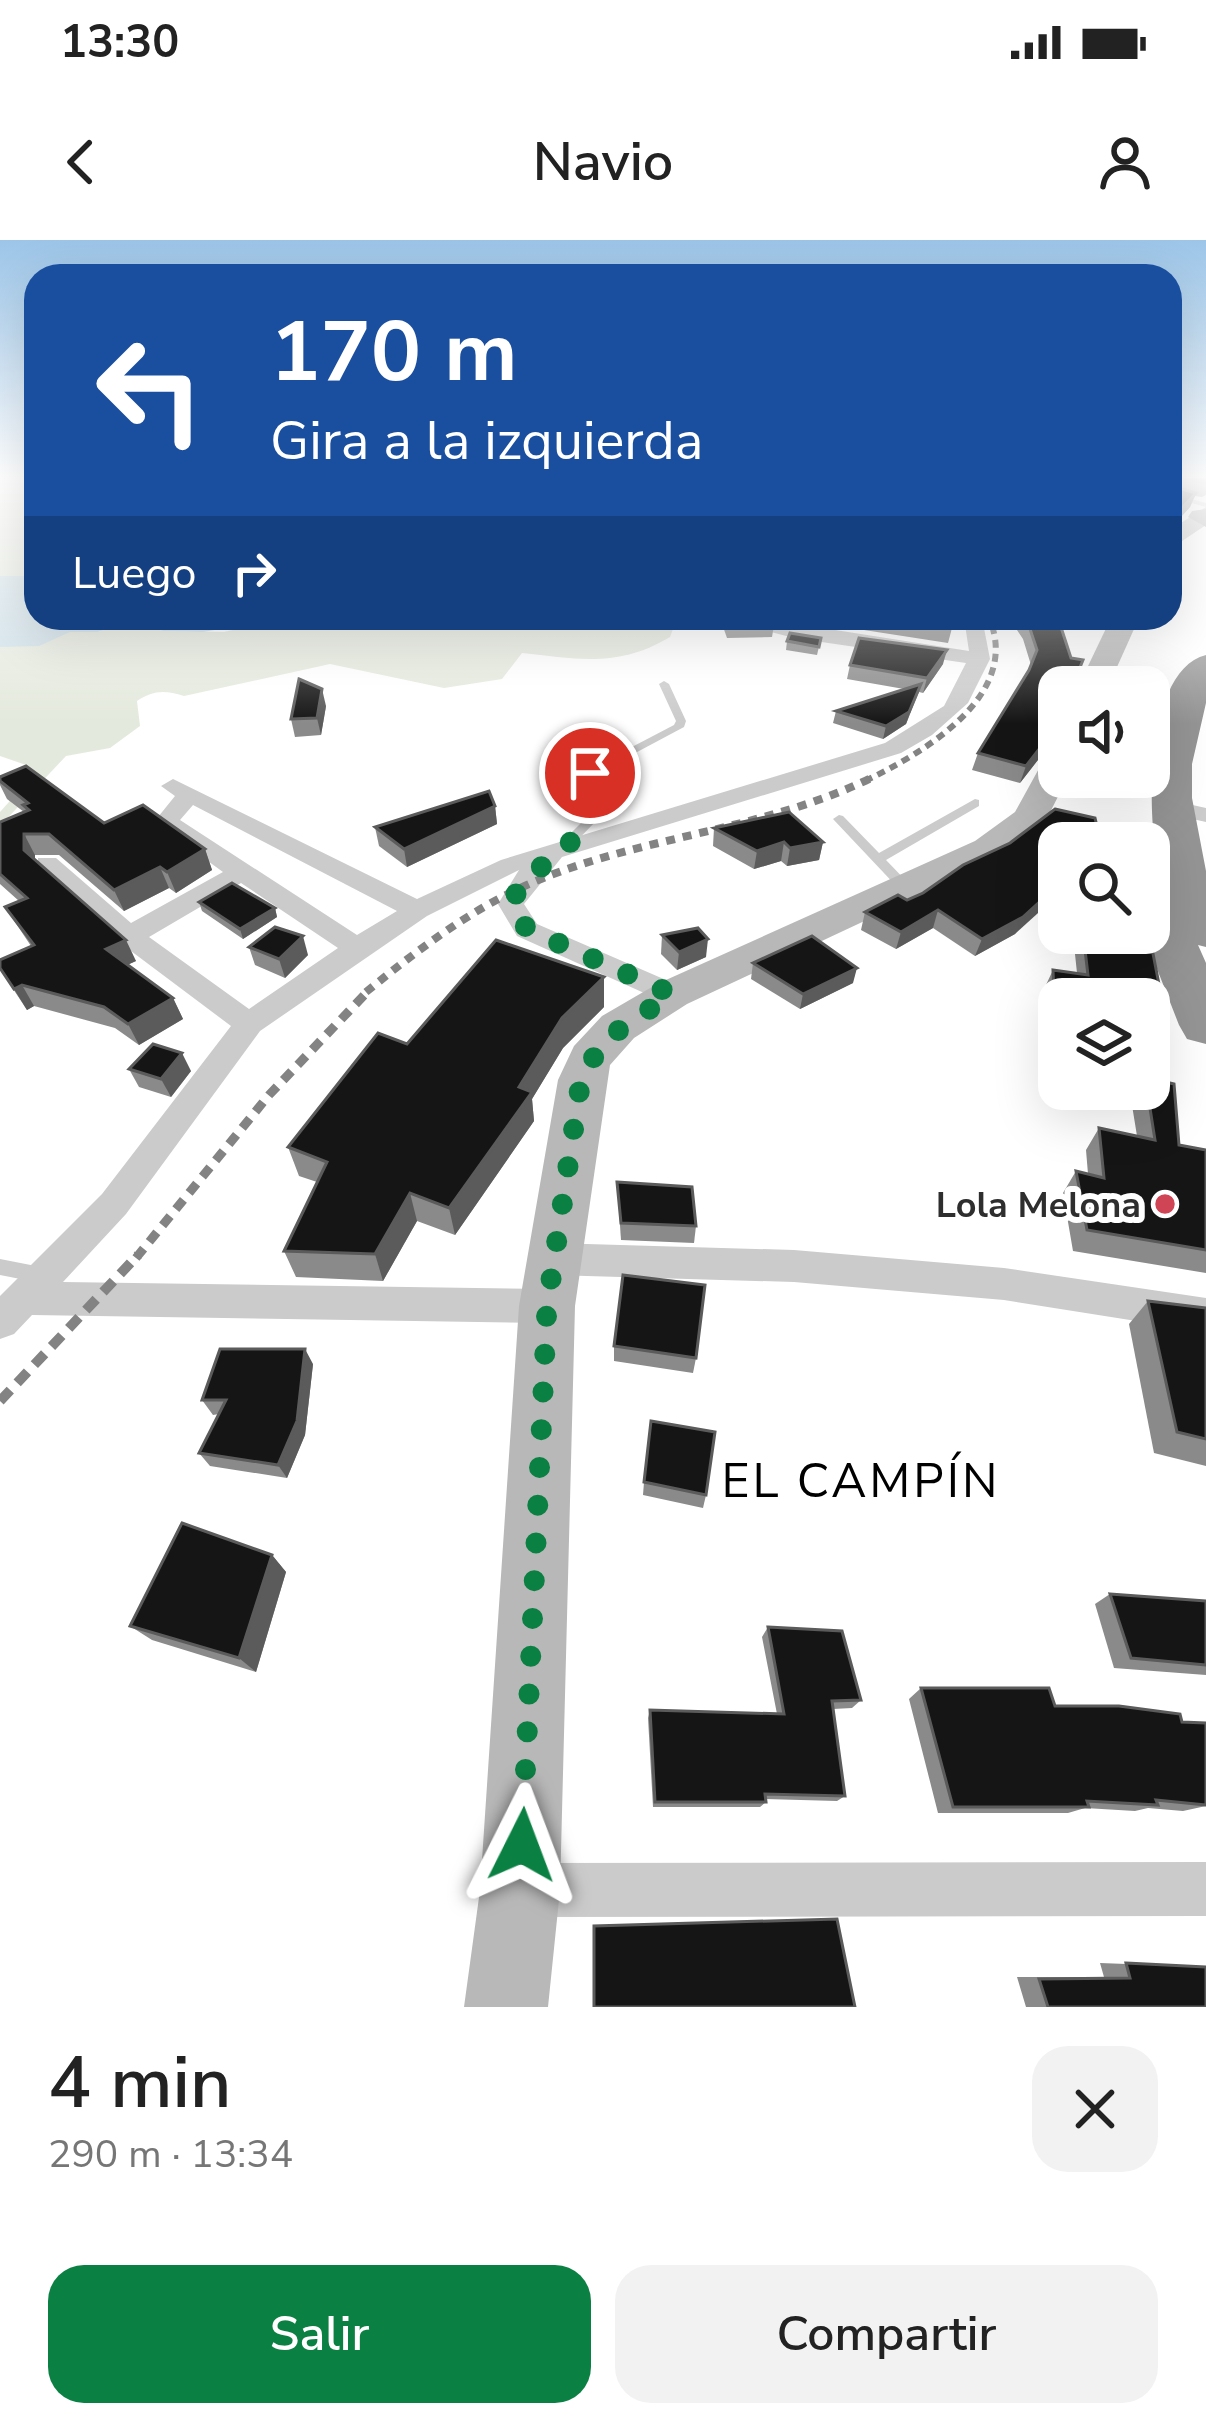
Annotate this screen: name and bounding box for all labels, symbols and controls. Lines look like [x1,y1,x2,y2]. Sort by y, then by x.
text: 13:30 [60,12,179,73]
text: Navio [533,125,673,199]
icon: back [48,129,114,195]
icon: person [1092,129,1158,195]
text: 170 m [270,295,518,410]
icon: left [72,312,228,468]
text: Gira a la izquierda [270,404,703,478]
icon: right [221,540,287,606]
text: Luego [72,543,197,604]
map controls [1038,666,1170,1110]
button: sound [1038,666,1170,798]
pin [539,722,641,824]
icon: arrive [557,740,623,806]
button: search [1038,822,1170,954]
button: layers [1038,978,1170,1110]
place label: Lola Melona [936,1181,1141,1230]
marker: Lola Melona [1152,1191,1178,1217]
district label: EL CAMPÍN [721,1448,1001,1514]
position arrow [459,1782,585,1908]
text: 4 min [48,2034,231,2132]
button: close [1032,2046,1158,2172]
text: 290 m · 13:34 [48,2128,293,2181]
button: Salir [48,2265,591,2403]
button: Compartir [615,2265,1158,2403]

